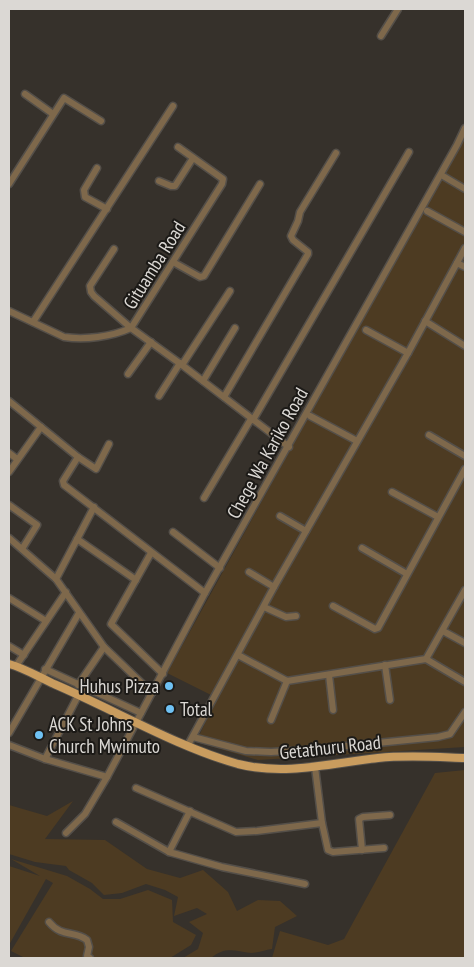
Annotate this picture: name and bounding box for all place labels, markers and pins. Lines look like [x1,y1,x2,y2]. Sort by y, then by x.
place label: Huhus Pizza [80,674,159,698]
marker: Huhus Pizza [163,680,175,692]
place label: Total [180,697,213,721]
marker: Total [164,703,176,715]
place label: ACK St Johns Church Mwimuto [49,712,160,758]
marker: ACK St Johns Church Mwimuto [33,729,45,741]

